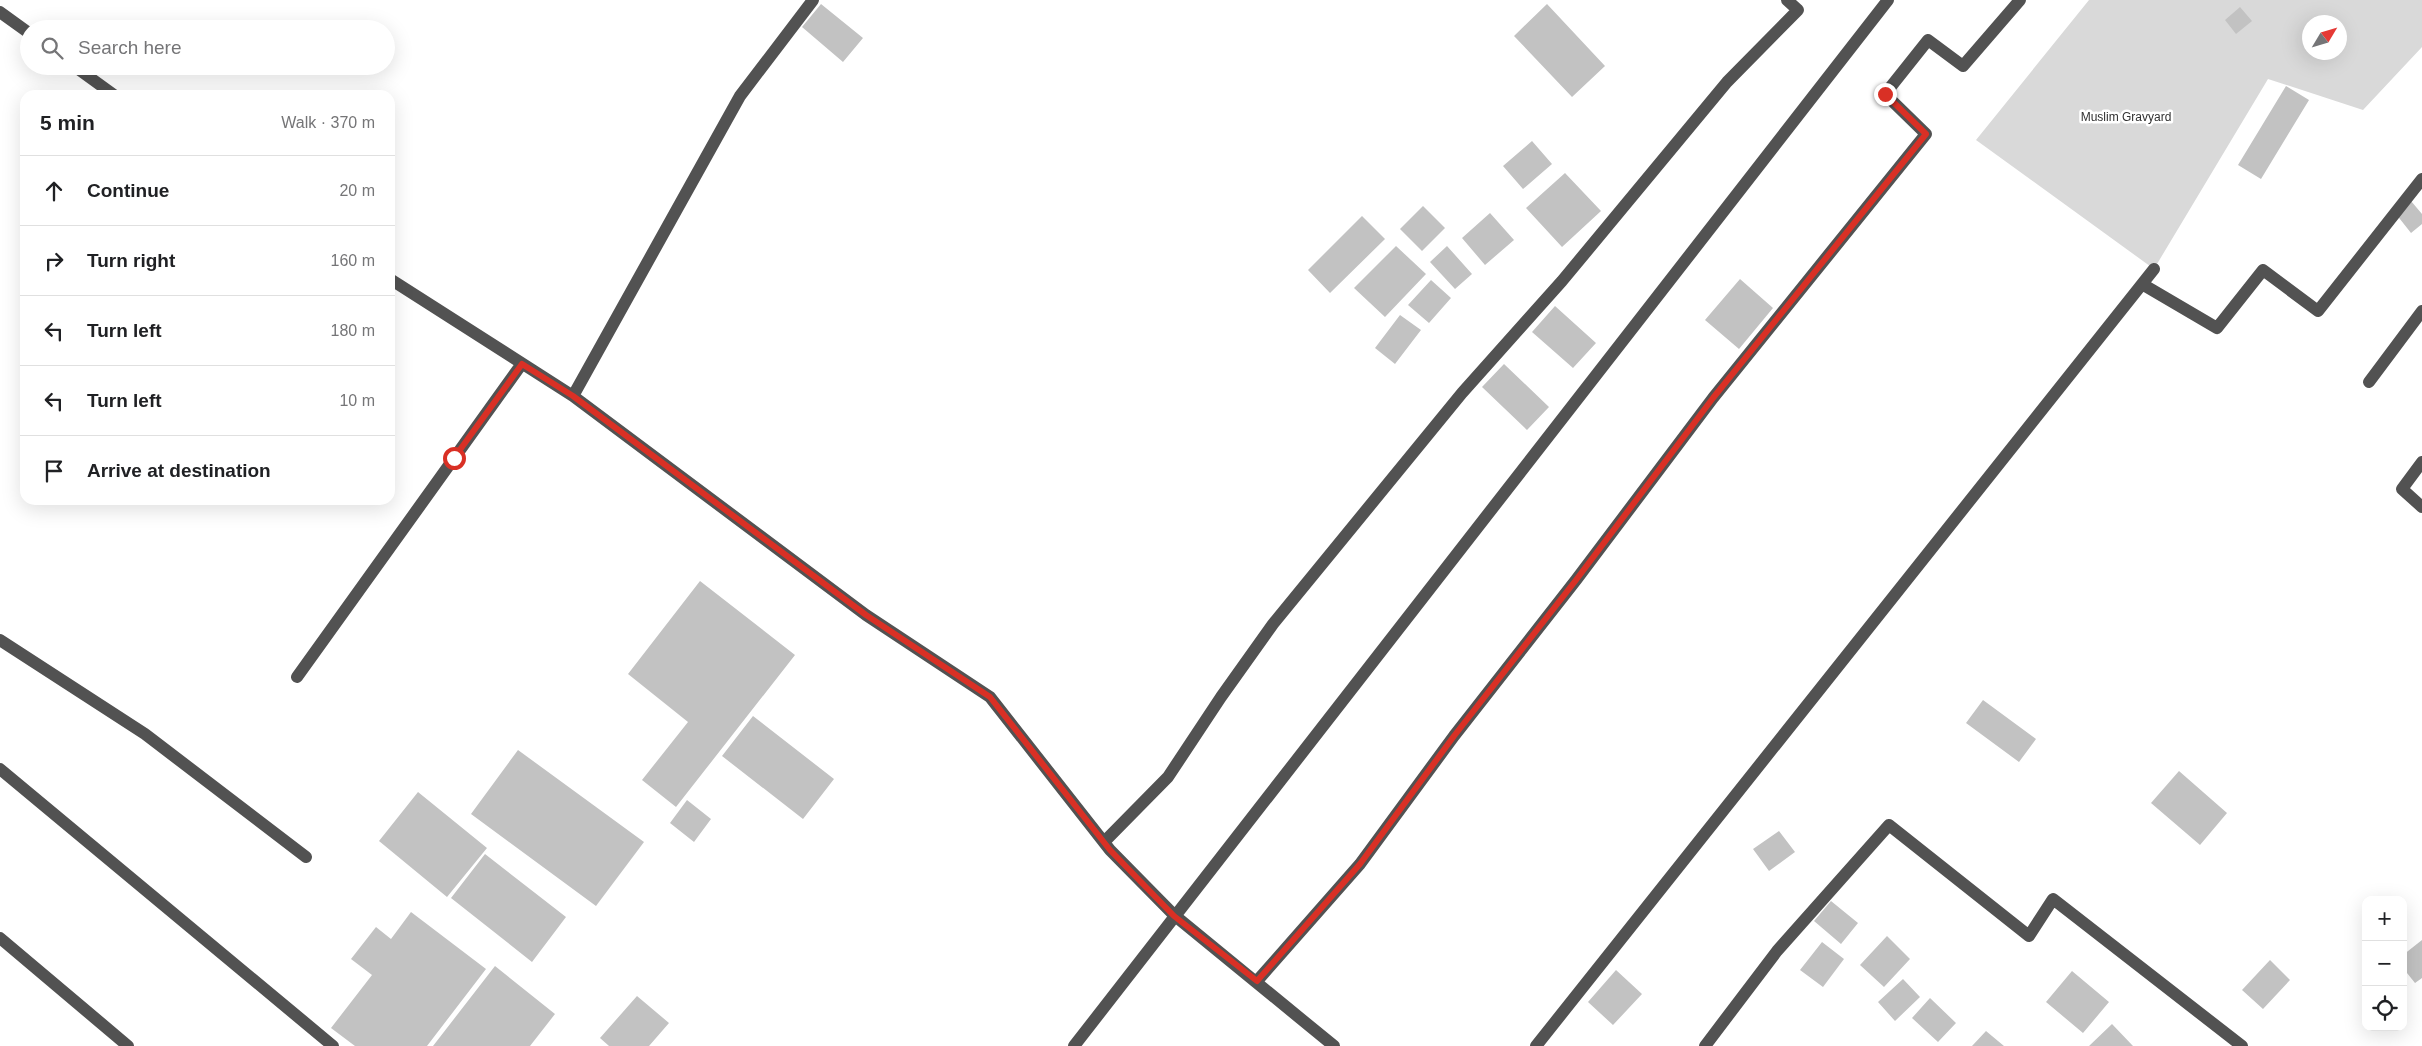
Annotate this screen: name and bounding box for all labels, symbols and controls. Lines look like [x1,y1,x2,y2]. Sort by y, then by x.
north arrow [2302,15,2347,60]
search box [20,20,395,75]
icon: search [38,34,66,62]
text: Search here [78,37,182,58]
route end [1874,83,1897,106]
park label: Muslim Gravyard [2081,110,2171,124]
text: 5 min [40,111,95,134]
text: Walk · 370 m [281,114,375,131]
icon: ahead [40,177,68,205]
text: Continue [87,180,169,201]
text: 20 m [339,182,375,199]
icon: right [40,247,68,275]
text: Turn right [87,250,175,271]
text: 160 m [331,252,375,269]
icon: left [40,317,68,345]
text: Turn left [87,320,162,341]
text: 180 m [331,322,375,339]
icon: left [40,387,68,415]
text: Turn left [87,390,162,411]
text: 10 m [339,392,375,409]
route start [443,447,466,470]
icon: arrive [40,457,68,485]
text: Arrive at destination [87,460,271,481]
map controls [2362,896,2407,1031]
button: + [2362,896,2407,941]
button: − [2362,941,2407,986]
button: locate [2362,986,2407,1031]

